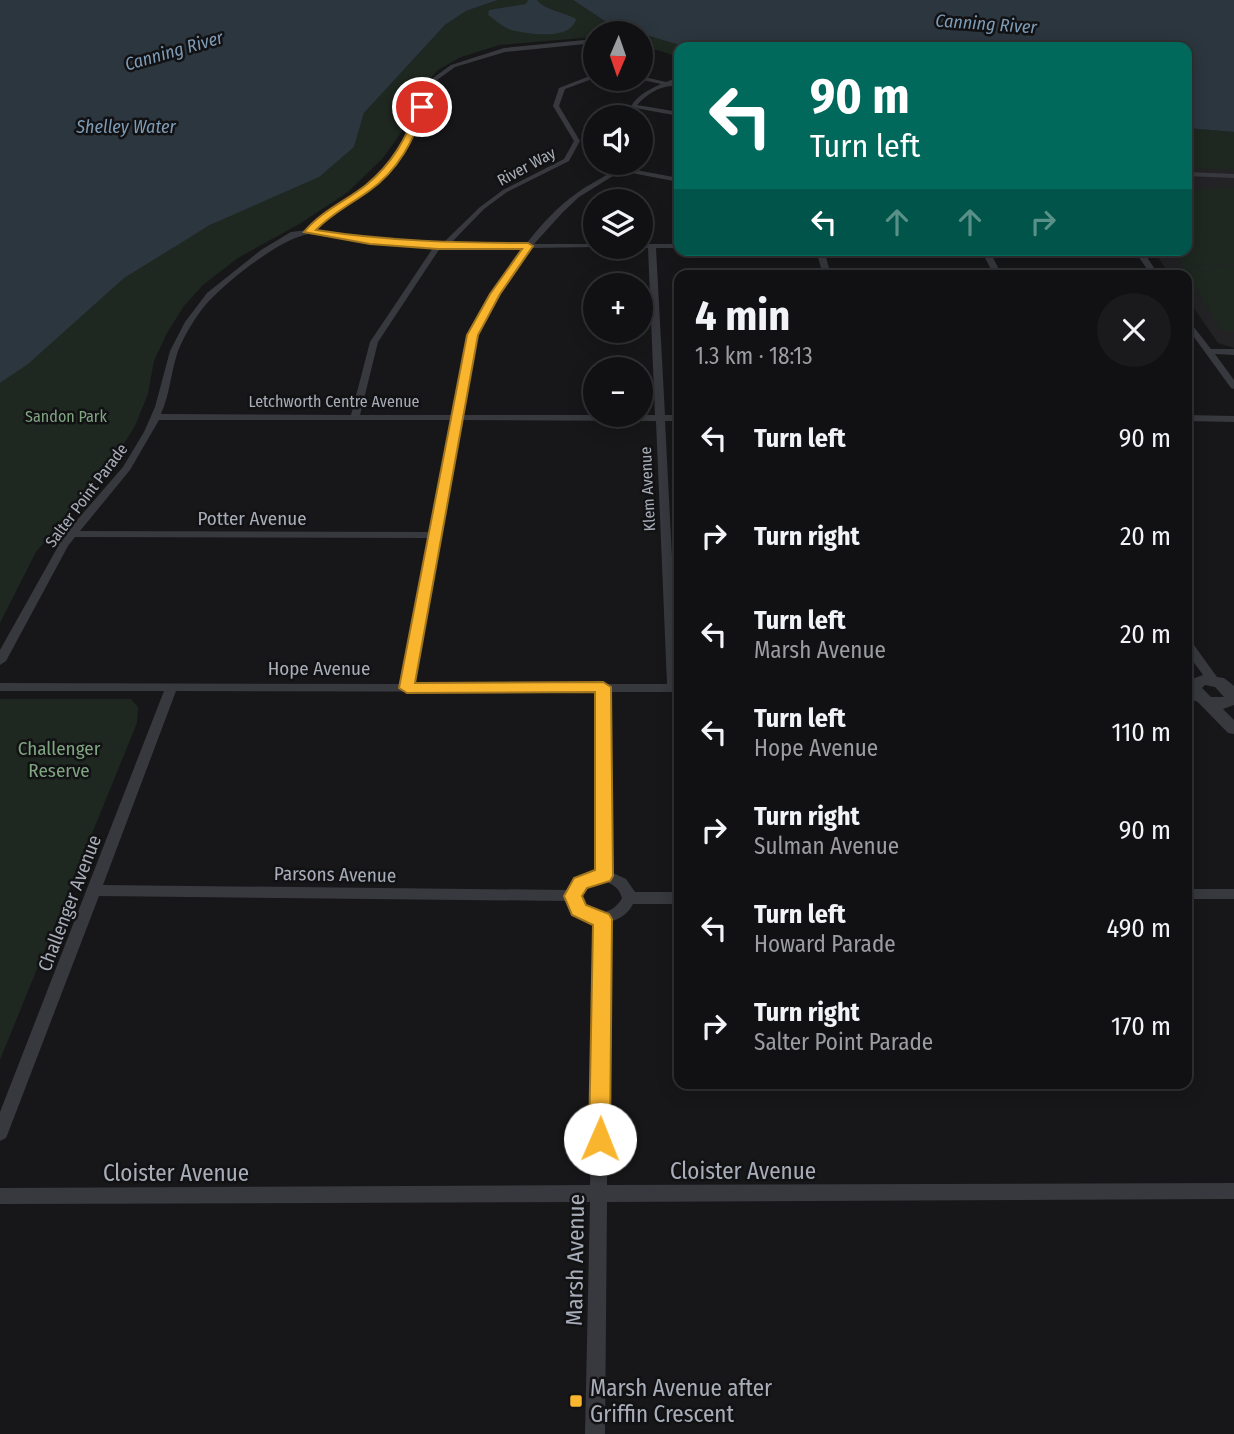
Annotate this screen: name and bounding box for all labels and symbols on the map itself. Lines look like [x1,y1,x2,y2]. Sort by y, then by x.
water label: Canning River [935,9,1038,39]
north arrow [583,21,653,91]
water label: Canning River [122,26,226,76]
pin [392,77,452,137]
water label: Shelley Water [75,116,177,138]
street label: River Way [494,143,559,190]
street label: Letchworth Centre Avenue [248,392,420,411]
park label: Sandon Park [25,407,107,426]
street label: Salter Point Parade [41,440,132,551]
street label: Klem Avenue [636,446,659,532]
street label: Potter Avenue [197,507,307,530]
street label: Hope Avenue [268,657,370,680]
park label: Challenger Reserve [18,737,101,782]
street label: Challenger Avenue [33,832,106,975]
street label: Parsons Avenue [274,862,396,887]
position arrow [563,1102,637,1176]
street label: Cloister Avenue [670,1157,816,1185]
street label: Cloister Avenue [103,1159,249,1187]
street label: Marsh Avenue [560,1194,590,1326]
place label: Marsh Avenue after Griffin Crescent [590,1374,772,1428]
marker: Marsh Avenue after Griffin Crescent [568,1393,584,1409]

